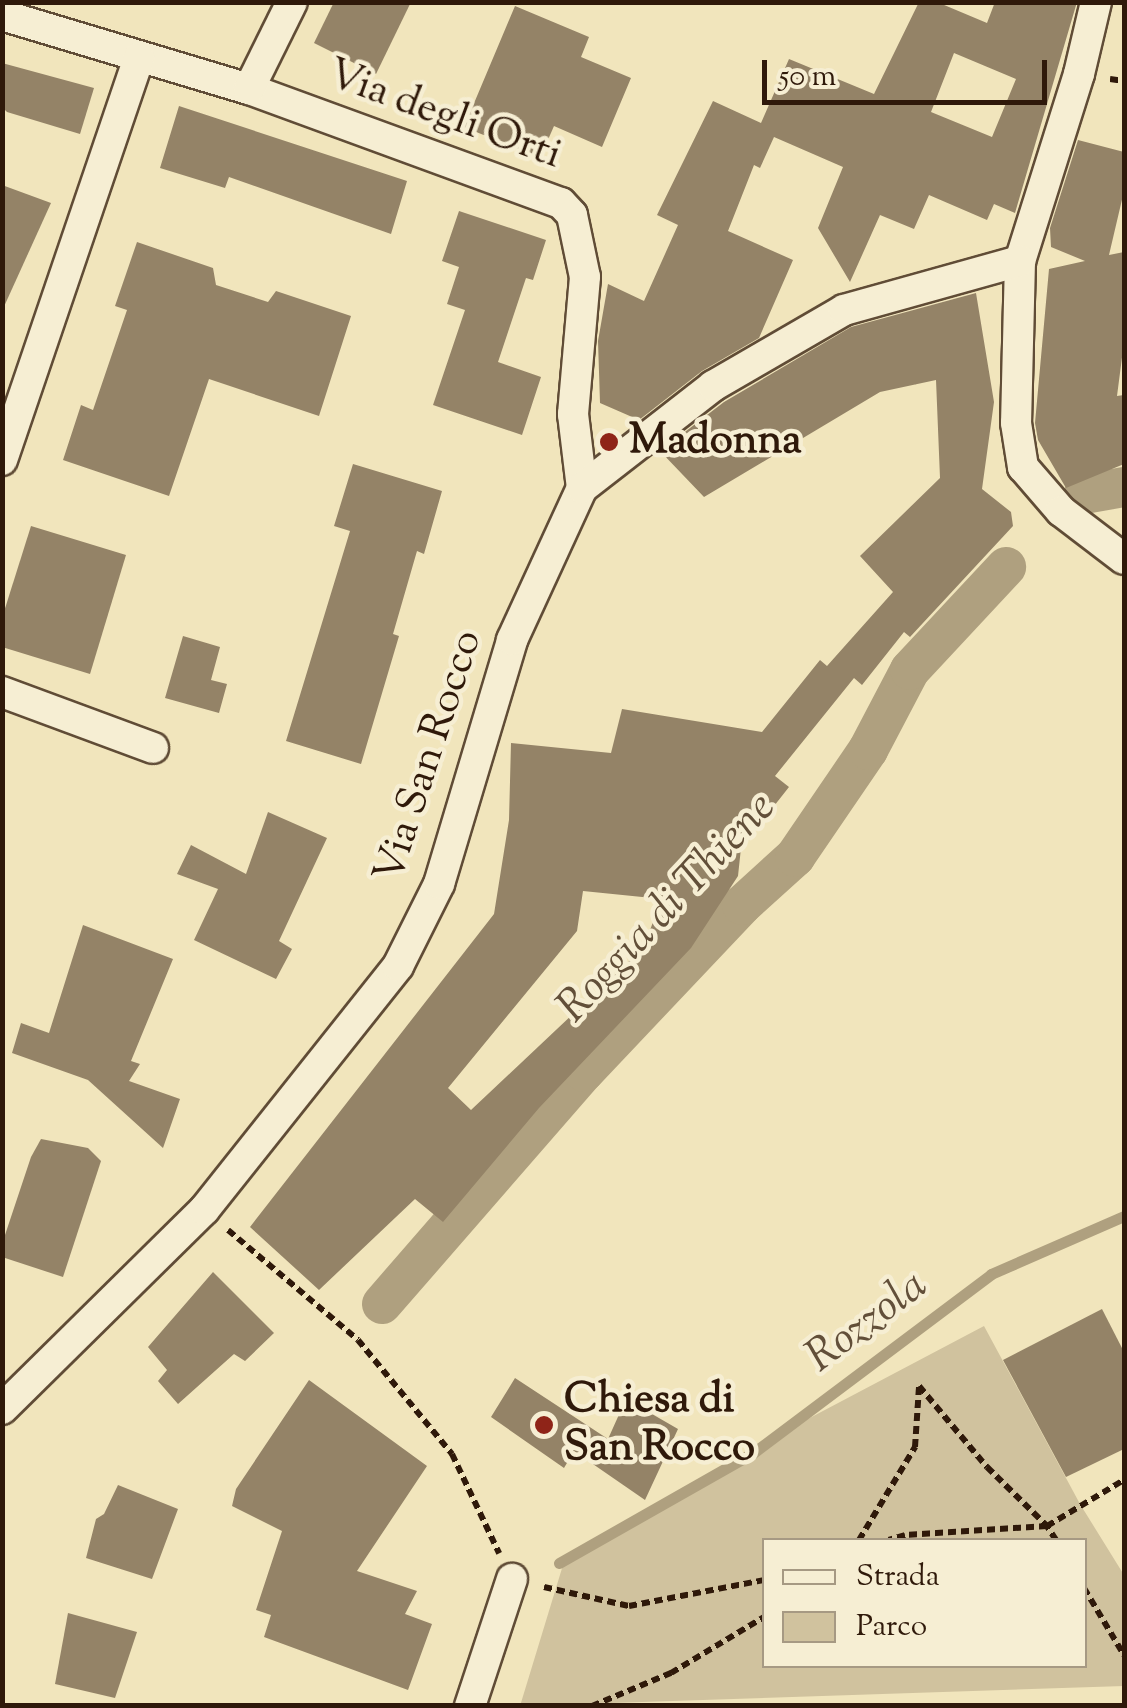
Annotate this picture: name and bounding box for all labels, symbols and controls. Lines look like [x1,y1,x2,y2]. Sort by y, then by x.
scale bar [767,40,1052,102]
street label: Via degli Orti [320,50,568,182]
text: 50 m [779,56,836,99]
place label: Madonna [629,417,802,467]
marker: Madonna [598,431,620,453]
street label: Via San Rocco [365,624,495,890]
water label: Roggia di Thiene [548,783,788,1035]
water label: Rozzola [797,1260,939,1386]
place label: Chiesa di San Rocco [564,1376,755,1474]
marker: Chiesa di San Rocco [533,1414,555,1436]
legend [762,1538,1087,1668]
text: Strada [856,1556,940,1599]
text: Parco [856,1606,927,1649]

